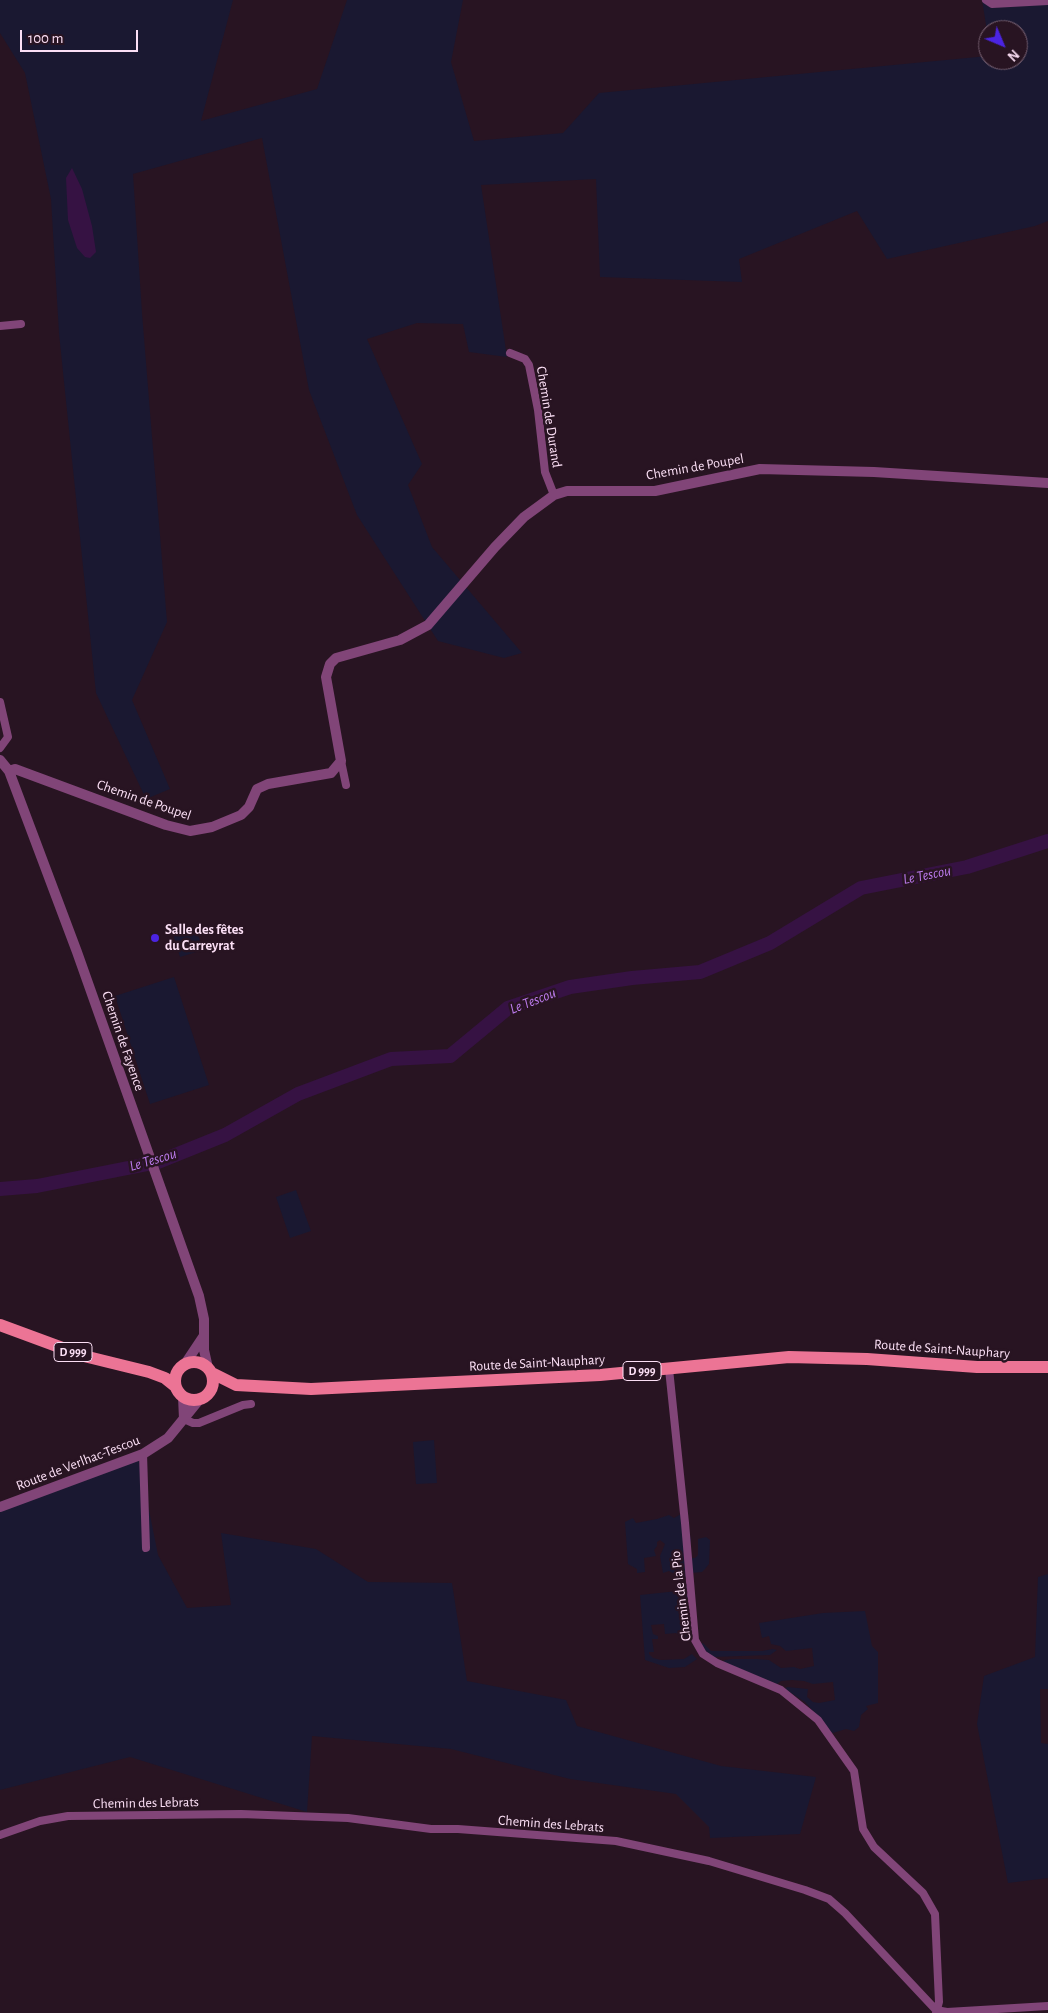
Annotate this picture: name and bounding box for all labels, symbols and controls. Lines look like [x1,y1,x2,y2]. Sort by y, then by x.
scale bar [22,20,140,52]
north arrow [978,20,1028,70]
text: 100 m [28,31,63,46]
text: N [1005,47,1021,63]
street label: Chemin de Durand [533,365,565,469]
street label: Chemin de Poupel [645,450,745,484]
street label: Chemin de Poupel [95,776,193,824]
water label: Le Tescou [902,862,952,888]
place label: Salle des fêtes du Carreyrat [165,922,244,954]
marker: Salle des fêtes du Carreyrat [149,932,161,944]
water label: Le Tescou [507,984,559,1018]
street label: Chemin de Fayence [98,989,148,1093]
water label: Le Tescou [127,1145,179,1175]
street label: Route de Saint-Nauphary [873,1336,1011,1362]
road number: D 999 [54,1342,92,1361]
street label: Route de Saint-Nauphary [469,1351,605,1375]
road number: D 999 [623,1362,661,1380]
street label: Route de Verlhac-Tescou [14,1432,142,1494]
street label: Chemin de la Pio [667,1550,695,1642]
street label: Chemin des Lebrats [93,1794,199,1812]
street label: Chemin des Lebrats [498,1812,604,1836]

